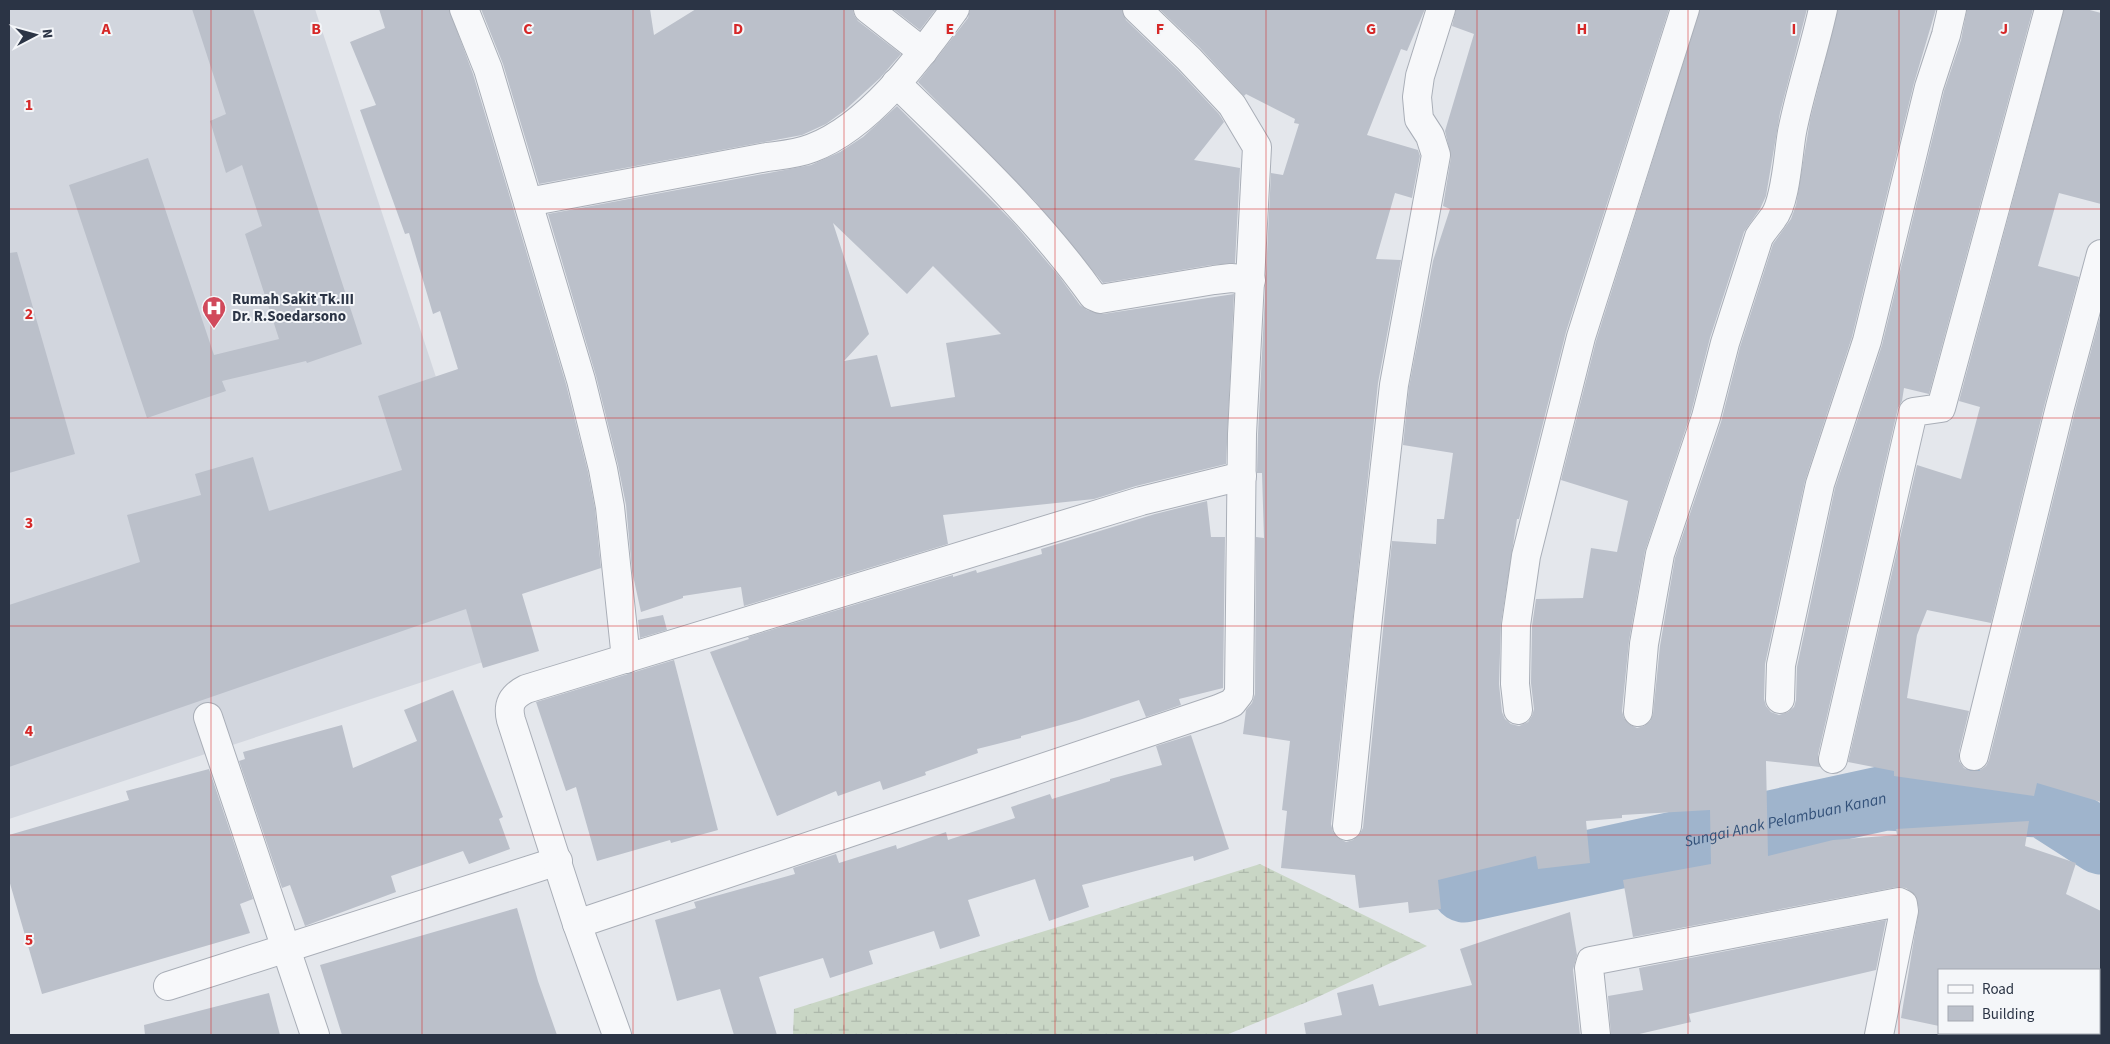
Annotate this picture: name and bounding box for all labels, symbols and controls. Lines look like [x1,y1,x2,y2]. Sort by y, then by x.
north arrow [10,10,60,60]
text: A [100,18,111,40]
text: B [311,18,321,40]
text: C [523,18,533,40]
text: D [733,18,743,40]
text: E [946,18,954,40]
text: F [1156,18,1164,40]
text: G [1366,18,1376,40]
text: H [1577,18,1587,40]
text: I [1792,18,1796,40]
text: J [2000,18,2008,40]
text: N [37,28,57,39]
text: 1 [25,94,33,116]
place label: Rumah Sakit Tk.III Dr. R.Soedarsono [232,289,354,327]
hospital icon: Rumah Sakit Tk.III Dr. R.Soedarsono [201,295,227,329]
text: 2 [25,303,33,325]
text: 3 [25,512,33,534]
text: 4 [25,720,34,742]
water label: Sungai Anak Pelambuan Kanan [1682,787,1889,853]
text: 5 [25,929,33,951]
legend [1938,969,2100,1034]
text: Road [1982,979,2014,1000]
text: Building [1982,1004,2035,1025]

